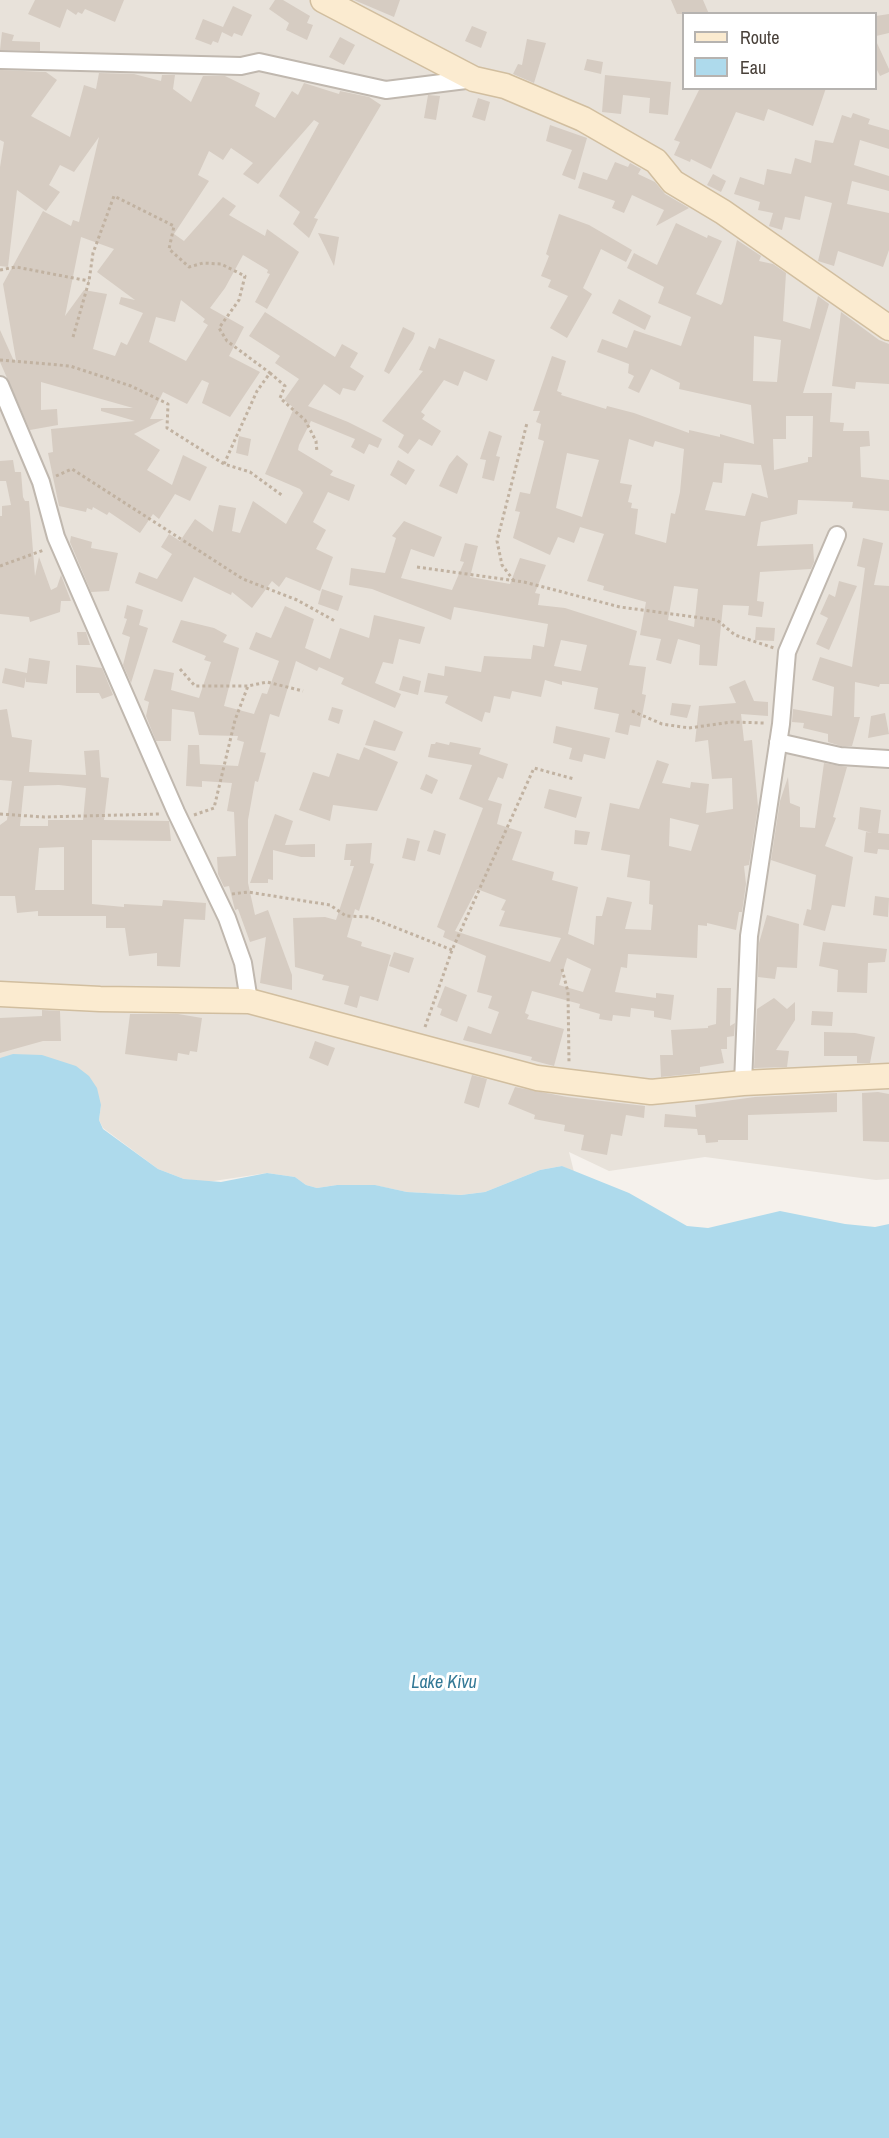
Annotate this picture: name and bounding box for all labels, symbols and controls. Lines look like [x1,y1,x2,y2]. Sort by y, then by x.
legend [682,12,877,90]
text: Route [740,25,779,50]
text: Eau [740,55,766,80]
water label: Lake Kivu [411,1672,477,1694]

